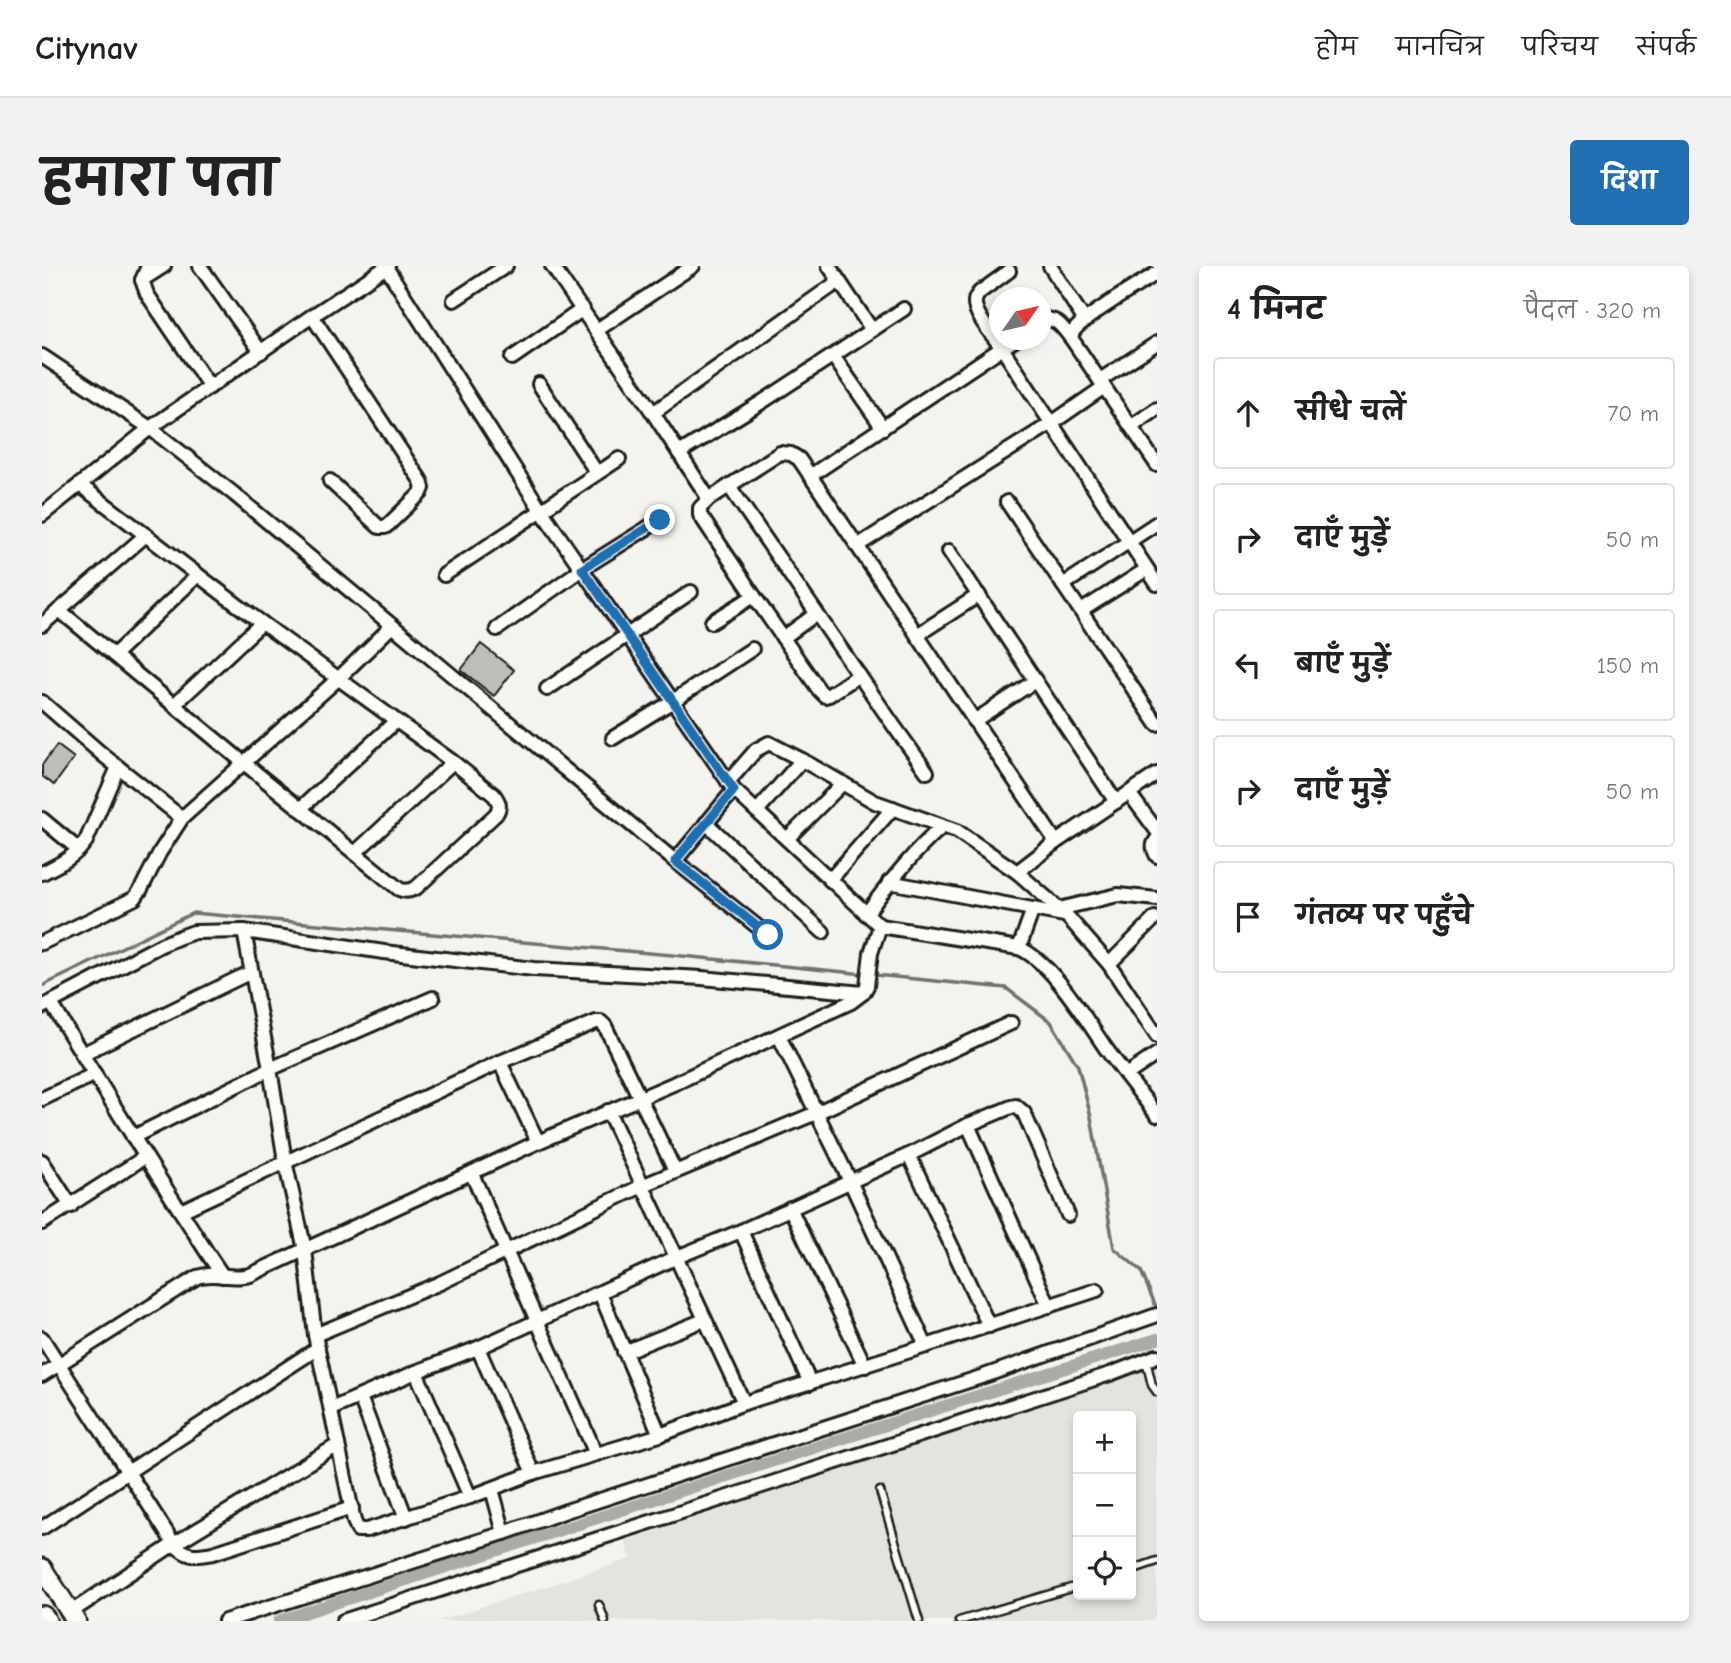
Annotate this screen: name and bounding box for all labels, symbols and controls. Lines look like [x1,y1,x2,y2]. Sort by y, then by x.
text: Citynav [35,29,138,67]
text: होम [1315,33,1358,61]
text: मानचित्र [1396,33,1484,61]
text: परिचय [1522,33,1598,61]
text: संपर्क [1636,33,1696,61]
button: दिशा [1570,140,1689,225]
text: हमारा पता [42,151,277,207]
north arrow [989,287,1052,350]
text: 4 मिनट [1227,292,1325,327]
text: पैदल · 320 m [1524,297,1661,324]
icon: ahead [1229,394,1267,432]
text: सीधे चलें [1296,397,1405,427]
text: 70 m [1607,400,1659,427]
route end [644,504,675,535]
icon: right [1229,520,1267,558]
text: दाएँ मुड़ें [1296,523,1389,553]
text: 50 m [1606,526,1659,553]
icon: left [1229,646,1267,684]
text: बाएँ मुड़ें [1296,649,1390,679]
text: 150 m [1597,652,1659,679]
icon: right [1229,772,1267,810]
text: दाएँ मुड़ें [1296,775,1389,805]
text: 50 m [1606,778,1659,805]
icon: arrive [1229,898,1267,936]
text: गंतव्य पर पहुँचे [1296,901,1473,931]
route start [752,919,783,950]
map controls [1073,1411,1136,1600]
button: + [1073,1411,1136,1474]
button: − [1073,1474,1136,1537]
button: locate [1073,1537,1136,1600]

